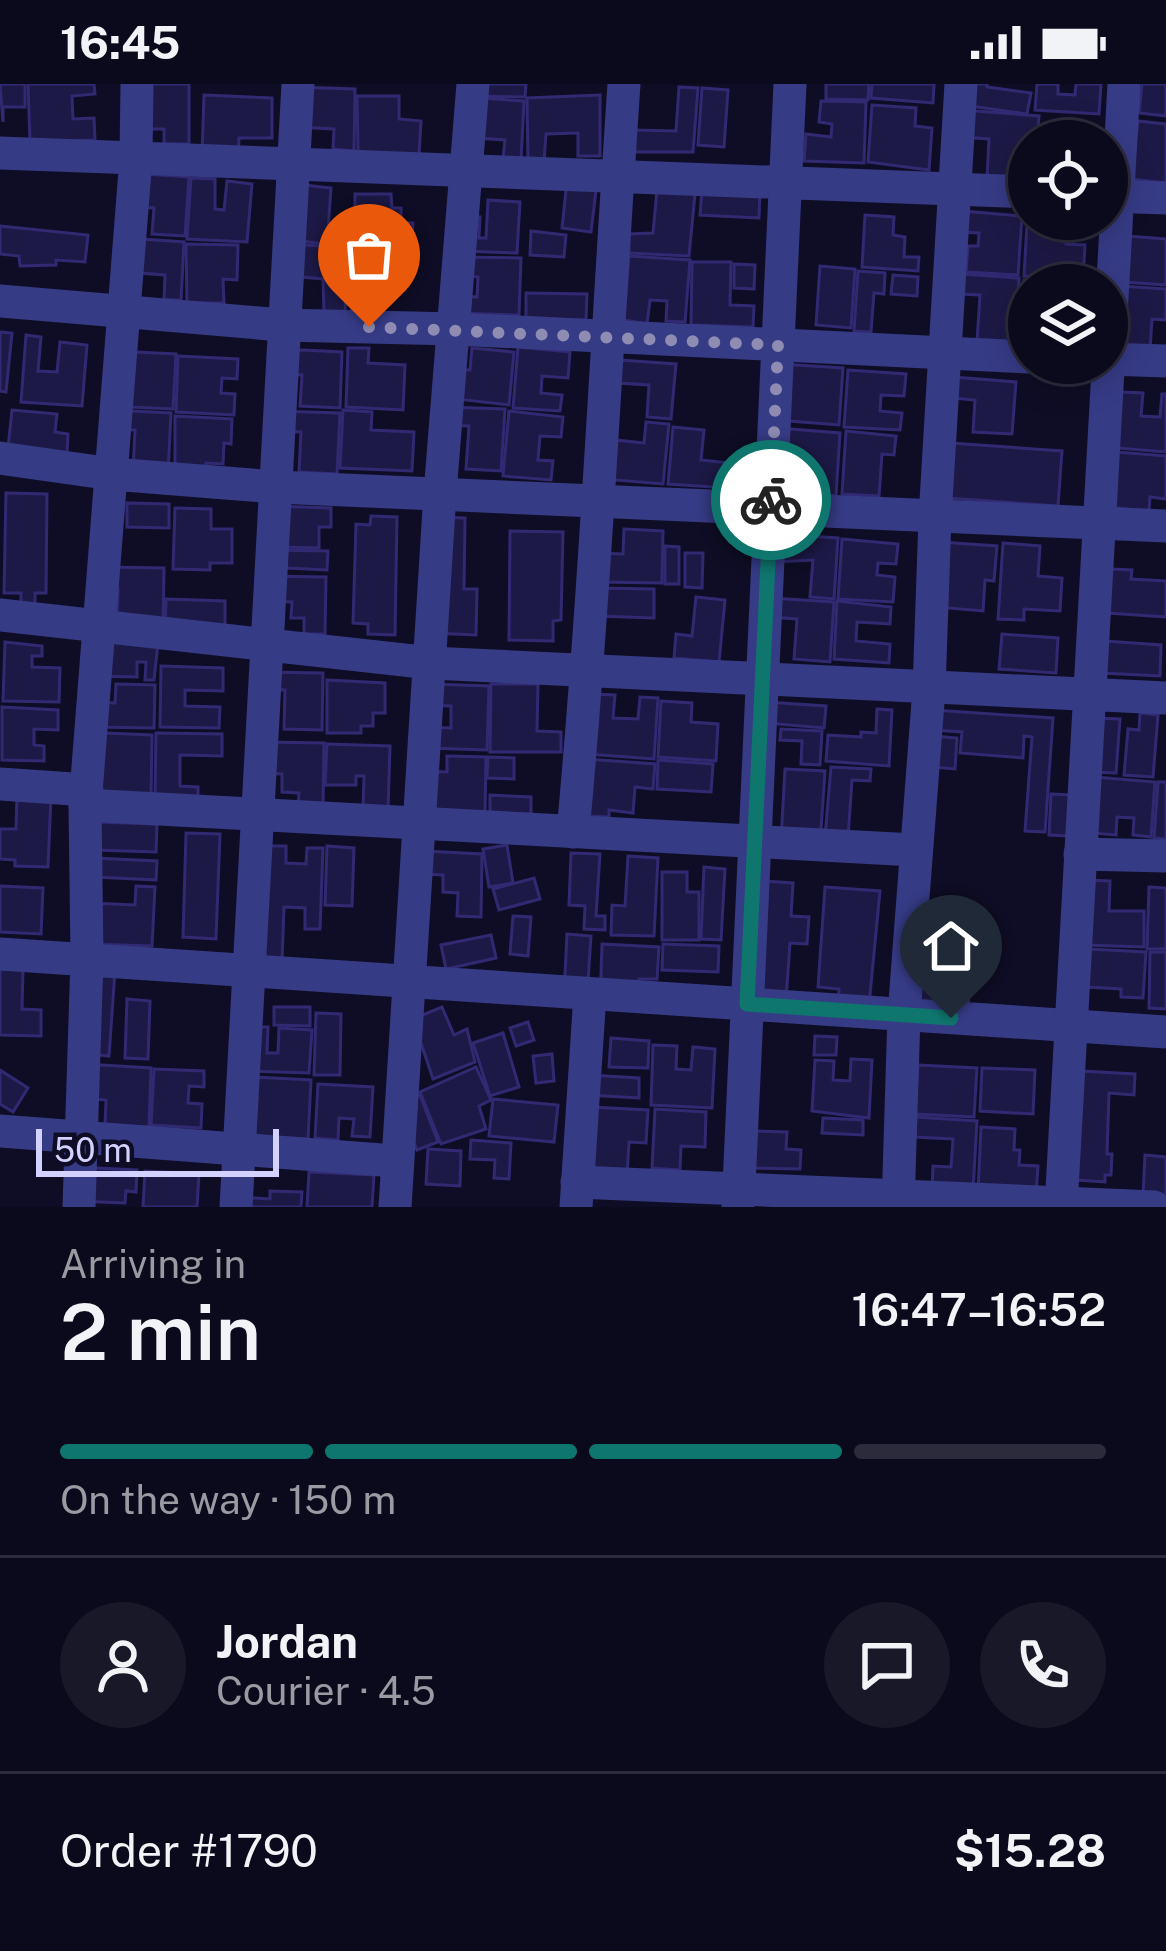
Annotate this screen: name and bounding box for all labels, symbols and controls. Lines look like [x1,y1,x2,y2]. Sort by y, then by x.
text: 16:45 [60,16,180,69]
map controls [1008,120,1128,384]
button: locate [1008,120,1128,240]
pin [318,204,420,327]
icon: bag [336,222,402,288]
button: layers [1008,264,1128,384]
courier [711,440,831,560]
icon: bike [738,467,804,533]
pin [900,895,1002,1018]
icon: home [918,913,984,979]
scale bar [36,1123,279,1176]
text: 50 m [54,1131,132,1169]
text: Arriving in [60,1241,246,1287]
text: 16:47–16:52 [852,1283,1106,1336]
text: 2 min [60,1286,261,1378]
text: On the way · 150 m [60,1477,396,1523]
button: person [60,1602,186,1728]
button: chat [824,1602,950,1728]
button: phone [980,1602,1106,1728]
text: Jordan [216,1615,358,1668]
text: Courier · 4.5 [216,1668,436,1714]
text: Order #1790 [60,1824,318,1877]
text: $15.28 [954,1824,1106,1877]

